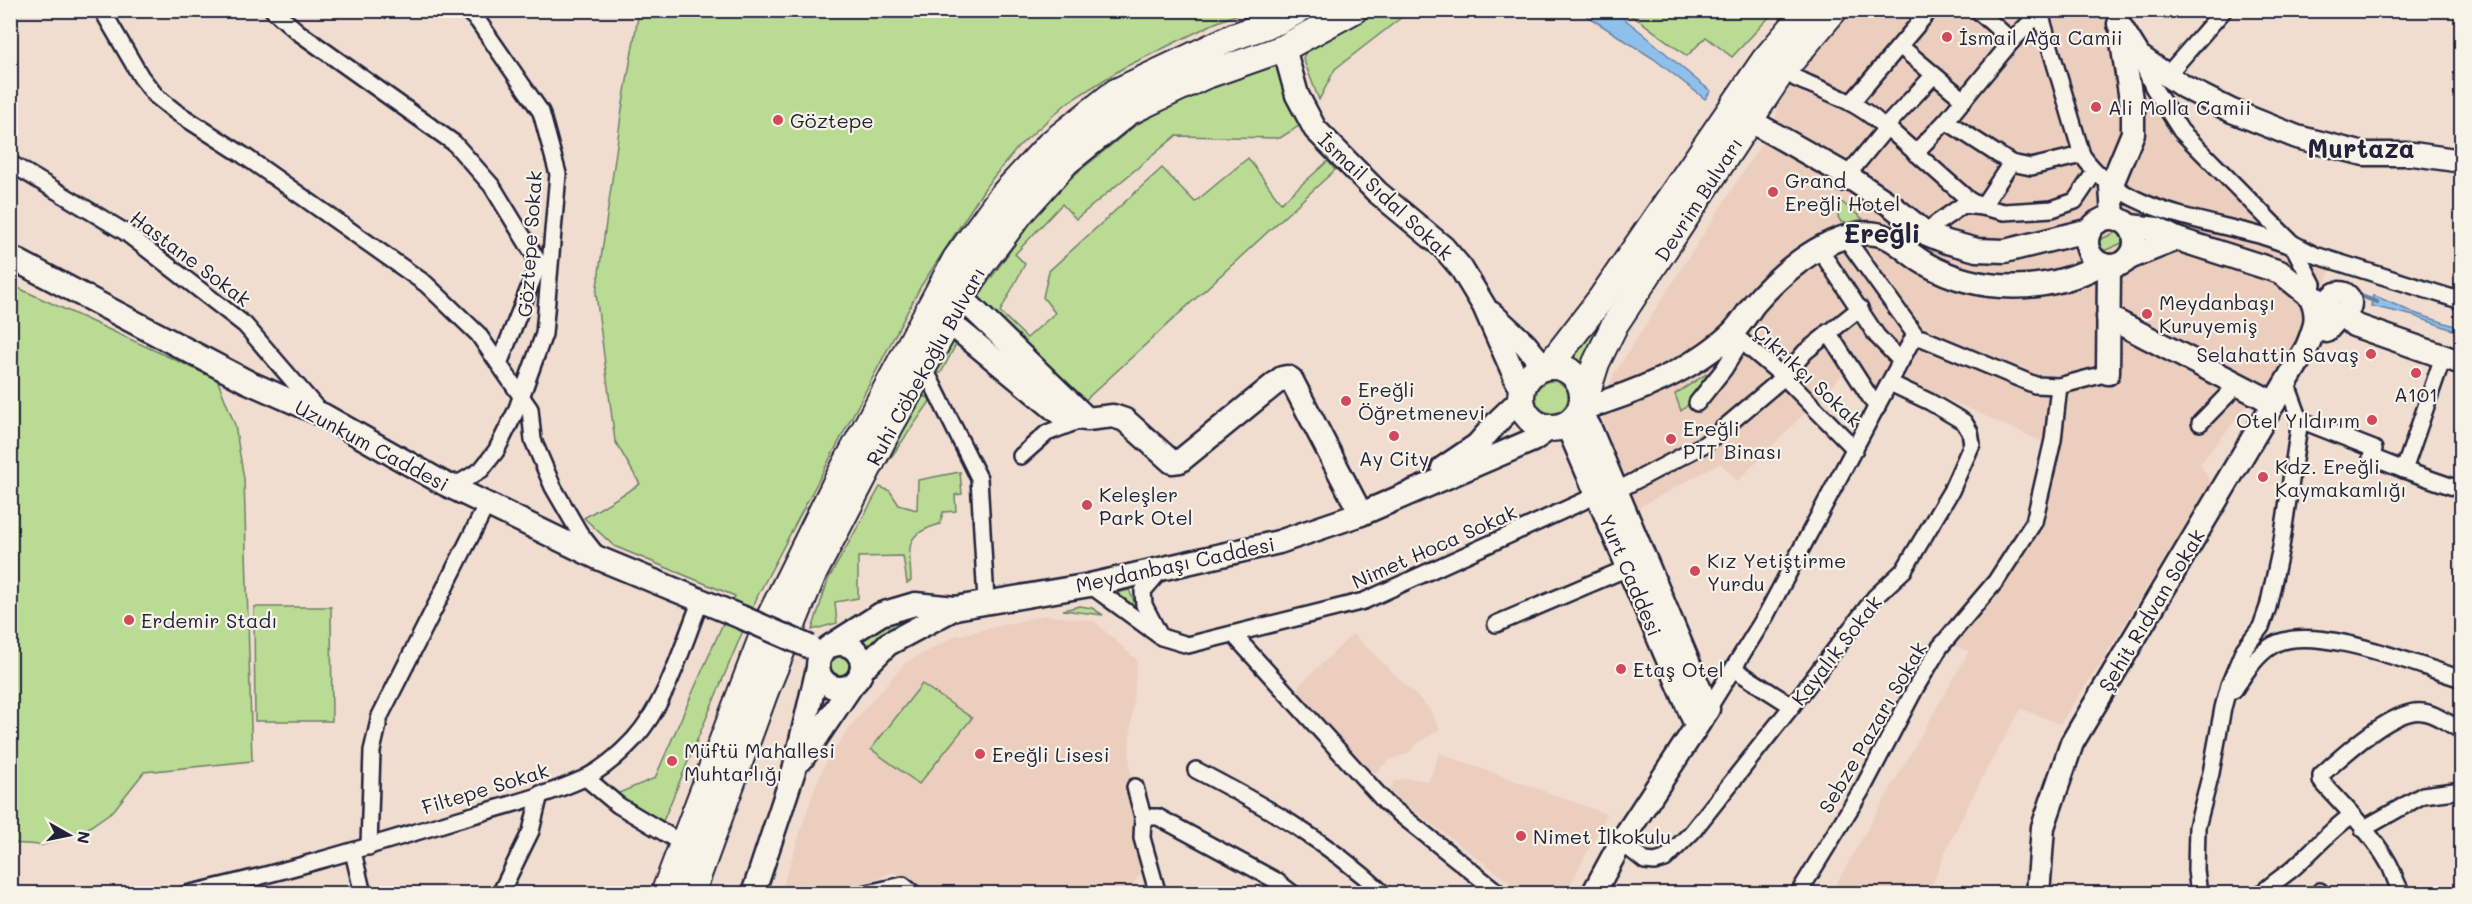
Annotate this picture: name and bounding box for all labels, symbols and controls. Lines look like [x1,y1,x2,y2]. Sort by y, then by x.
place label: İsmail Ağa Camii [1959,24,2123,50]
marker: İsmail Ağa Camii [1940,30,1954,44]
place label: Ali Molla Camii [2108,94,2251,120]
marker: Ali Molla Camii [2089,100,2103,114]
place label: Göztepe [790,107,874,133]
marker: Göztepe [771,113,785,127]
street label: İsmail Sıdal Sokak [1313,127,1459,265]
district label: Murtaza [2307,131,2415,165]
street label: Devrim Bulvarı [1648,132,1748,266]
place label: Grand Ereğli Hotel [1785,167,1900,216]
street label: Göztepe Sokak [511,170,547,318]
marker: Grand Ereğli Hotel [1766,185,1780,199]
street label: Hastane Sokak [126,204,256,312]
district label: Ereğli [1844,216,1921,250]
street label: Ruhi Cöbekoğlu Bulvarı [860,262,990,470]
place label: Meydanbaşı Kuruyemiş [2159,289,2275,338]
marker: Meydanbaşı Kuruyemiş [2140,307,2154,321]
street label: Çıkrıkçı Sokak [1748,318,1868,432]
place label: Selahattin Savaş [2196,341,2359,367]
marker: Selahattin Savaş [2364,347,2378,361]
marker: A101 [2409,366,2423,380]
place label: Ereğli Öğretmenevi [1358,376,1485,425]
place label: A101 [2394,381,2438,407]
street label: Uzunkum Caddesi [291,393,453,497]
marker: Ereğli Öğretmenevi [1339,394,1353,408]
place label: Otel Yıldırım [2236,407,2360,433]
marker: Otel Yıldırım [2365,413,2379,427]
place label: Ereğli PTT Binası [1683,415,1782,464]
marker: Ay City [1387,429,1401,443]
marker: Ereğli PTT Binası [1664,432,1678,446]
place label: Ay City [1359,445,1429,471]
place label: Kdz. Ereğli Kaymakamlığı [2275,453,2407,502]
marker: Kdz. Ereğli Kaymakamlığı [2256,470,2270,484]
place label: Keleşler Park Otel [1099,481,1193,530]
marker: Keleşler Park Otel [1080,498,1094,512]
street label: Nimet Hoca Sokak [1347,498,1521,594]
street label: Yurt Caddesi [1594,510,1668,640]
street label: Şehit Rıdvan Sokak [2092,524,2210,696]
street label: Meydanbaşı Caddesi [1073,530,1277,598]
place label: Kız Yetiştirme Yurdu [1707,547,1846,596]
marker: Kız Yetiştirme Yurdu [1688,564,1702,578]
street label: Kayalık Sokak [1785,590,1887,710]
place label: Erdemir Stadı [141,607,278,633]
marker: Erdemir Stadı [122,613,136,627]
street label: Sebze Pazarı Sokak [1812,636,1932,818]
place label: Etaş Otel [1633,656,1724,682]
marker: Etaş Otel [1614,662,1628,676]
place label: Müftü Mahallesi Muhtarlığı [684,737,835,786]
place label: Ereğli Lisesi [992,741,1110,767]
marker: Ereğli Lisesi [973,747,987,761]
marker: Müftü Mahallesi Muhtarlığı [665,754,679,768]
street label: Filtepe Sokak [418,756,552,820]
north arrow [39,805,99,865]
place label: Nimet İlkokulu [1533,823,1671,849]
marker: Nimet İlkokulu [1514,829,1528,843]
text: N [73,830,96,845]

